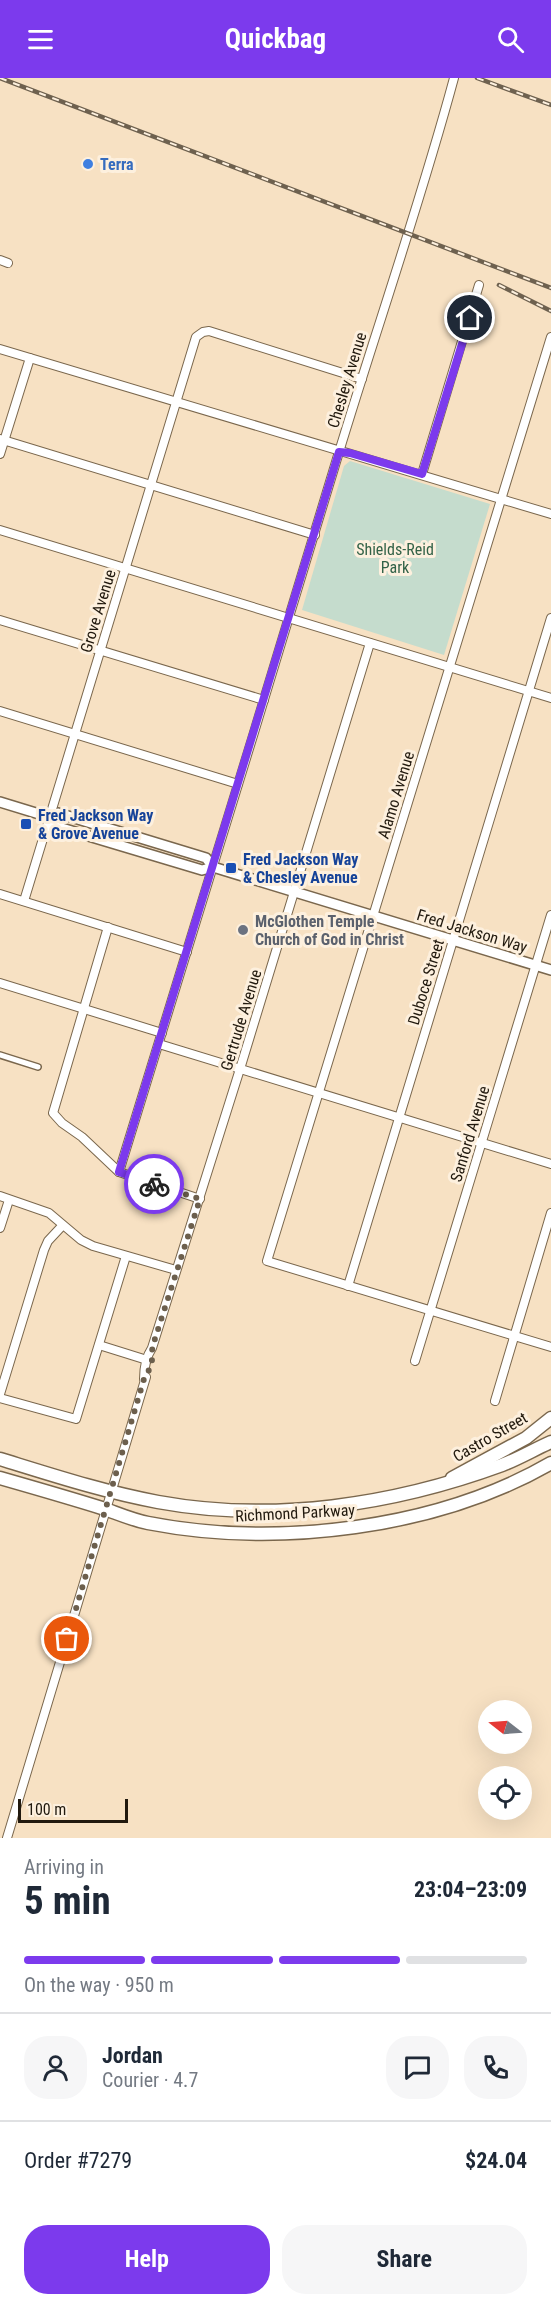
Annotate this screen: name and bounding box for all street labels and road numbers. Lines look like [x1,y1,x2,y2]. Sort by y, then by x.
street label: Chesley Avenue [323,330,371,430]
street label: Grove Avenue [76,567,120,655]
street label: Alamo Avenue [374,749,418,841]
street label: Fred Jackson Way [415,905,530,957]
street label: Duboce Street [404,936,448,1027]
street label: Gertrude Avenue [217,967,265,1073]
street label: Sanford Avenue [446,1084,494,1184]
street label: Castro Street [449,1408,531,1466]
street label: Richmond Parkway [235,1500,356,1526]

